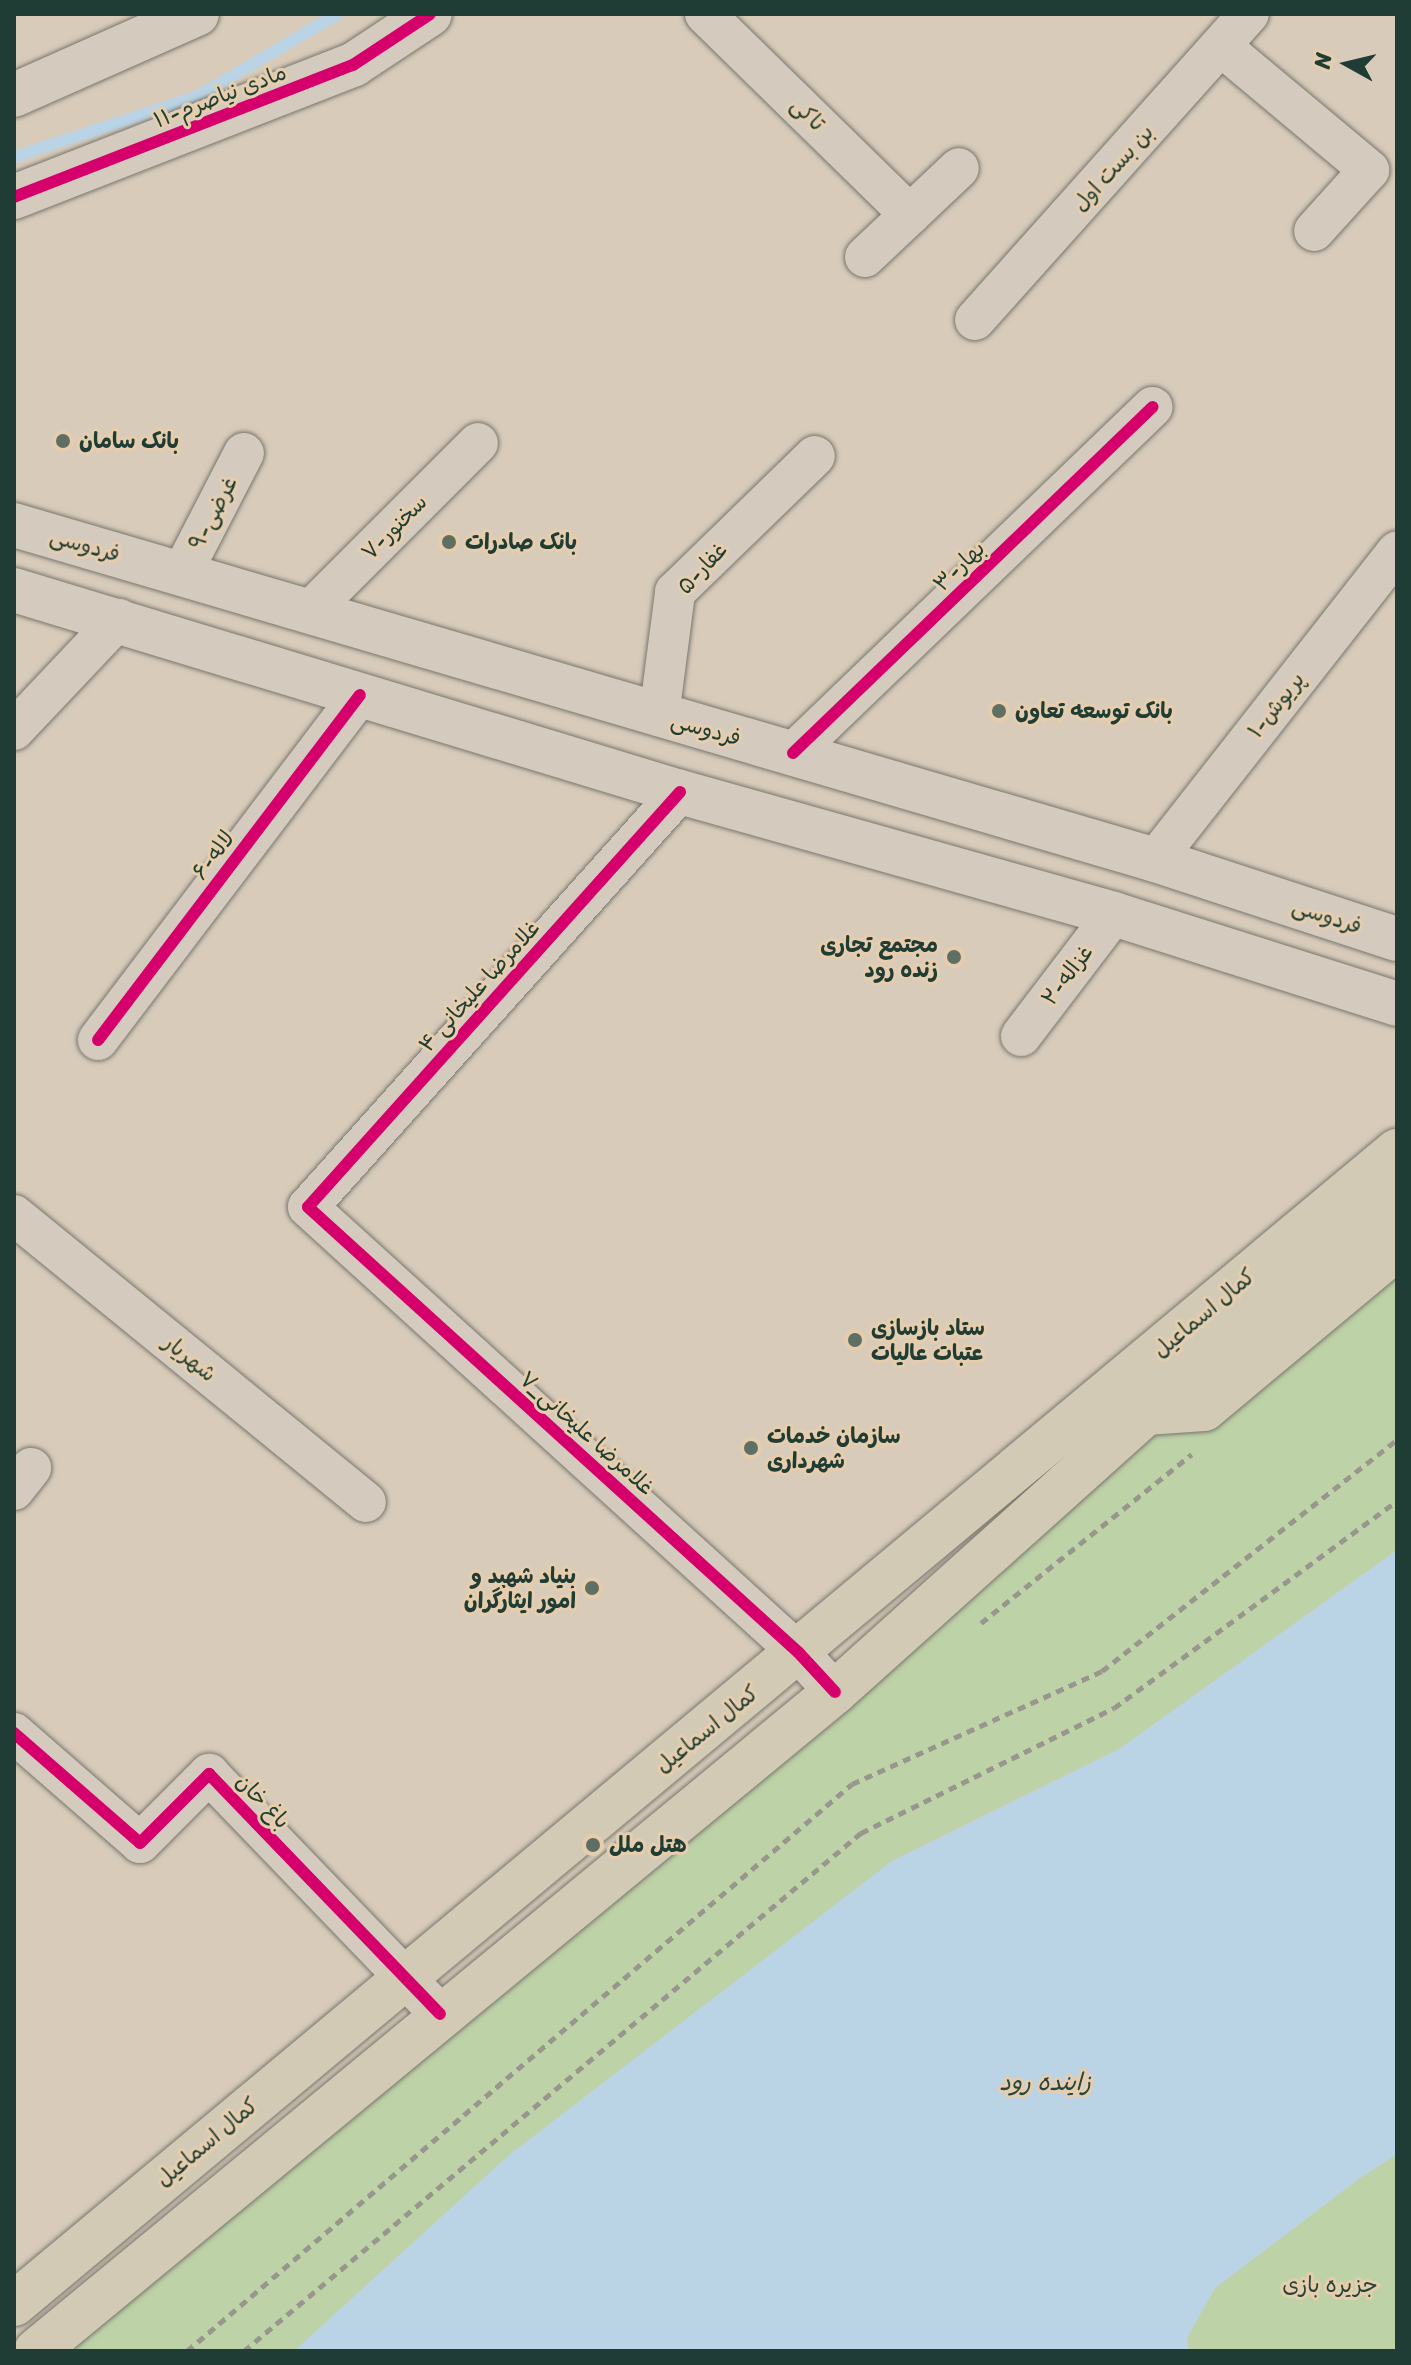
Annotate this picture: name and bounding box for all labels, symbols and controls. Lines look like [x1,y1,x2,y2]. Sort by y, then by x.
north arrow [1307,24,1387,104]
text: N [1302,50,1343,71]
street label: ۱۱-مادی نیاصرم [150,59,290,133]
street label: تاکی [785,92,831,136]
street label: بن بست اول [1067,119,1159,217]
place label: بانک سامان [79,428,179,454]
marker: بانک سامان [54,432,72,450]
street label: ۹-غرضی [183,472,243,554]
street label: ۷-سخنور [356,489,432,565]
street label: فردوسی [47,522,123,568]
place label: بانک صادرات [465,529,577,555]
marker: بانک صادرات [440,533,458,551]
street label: ۳-بهار [928,535,990,597]
street label: ۵-غفار [671,537,733,599]
street label: ۱-پریوش [1242,667,1310,743]
place label: بانک توسعه تعاون [1015,698,1173,724]
marker: بانک توسعه تعاون [990,702,1008,720]
street label: فردوسی [668,706,744,752]
street label: ۶-لاله [186,825,240,885]
street label: فردوسی [1289,892,1365,940]
street label: ۴ غلامرضا علیخانی [413,915,545,1057]
place label: مجتمع تجاری زنده رود [820,931,938,982]
street label: ۲-غزاله [1036,939,1098,1011]
marker: مجتمع تجاری زنده رود [945,948,963,966]
street label: کمال اسماعیل [1148,1263,1260,1363]
place label: ستاد بازسازی عتبات عالیات [871,1314,985,1366]
street label: شهریار [158,1329,222,1387]
marker: ستاد بازسازی عتبات عالیات [846,1331,864,1349]
street label: ۷_غلامرضا علیخانی [514,1366,660,1500]
place label: سازمان خدمات شهرداری [767,1422,901,1474]
marker: سازمان خدمات شهرداری [742,1439,760,1457]
place label: بنیاد شهید و امور ایثارگران [464,1562,576,1614]
marker: بنیاد شهید و امور ایثارگران [583,1579,601,1597]
street label: کمال اسماعیل [650,1679,764,1779]
street label: باغ خان [230,1768,296,1834]
place label: هتل ملل [609,1832,687,1858]
marker: هتل ملل [584,1836,602,1854]
water label: زاینده رود [999,2069,1091,2097]
street label: کمال اسماعیل [151,2092,263,2192]
park label: جزیره بازی [1282,2272,1378,2298]

